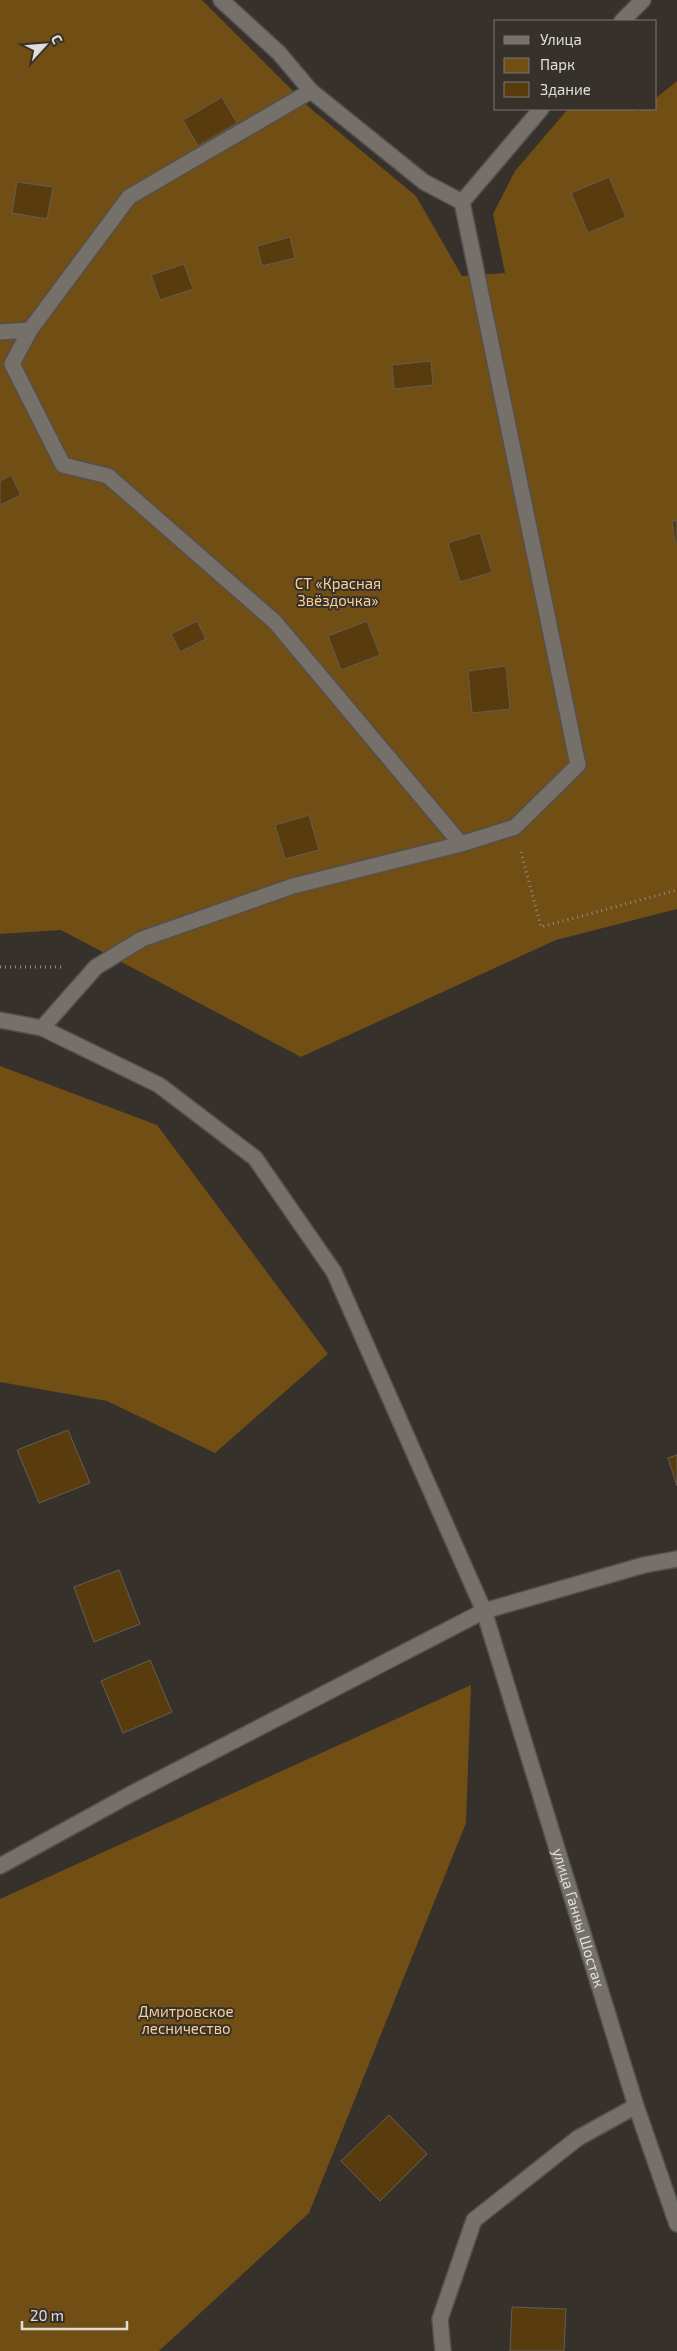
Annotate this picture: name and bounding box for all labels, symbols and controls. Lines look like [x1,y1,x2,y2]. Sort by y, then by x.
north arrow [20,20,70,70]
legend [494,20,657,110]
text: Улица [540,30,582,48]
text: С [48,32,67,47]
text: Парк [540,55,575,73]
text: Здание [540,80,591,98]
park label: СТ «Красная Звёздочка» [295,574,381,609]
street label: улица Ганны Шостак [548,1846,609,1990]
park label: Дмитровское лесничество [138,2002,234,2037]
scale bar [22,2298,128,2330]
text: 20 m [30,2306,64,2324]

